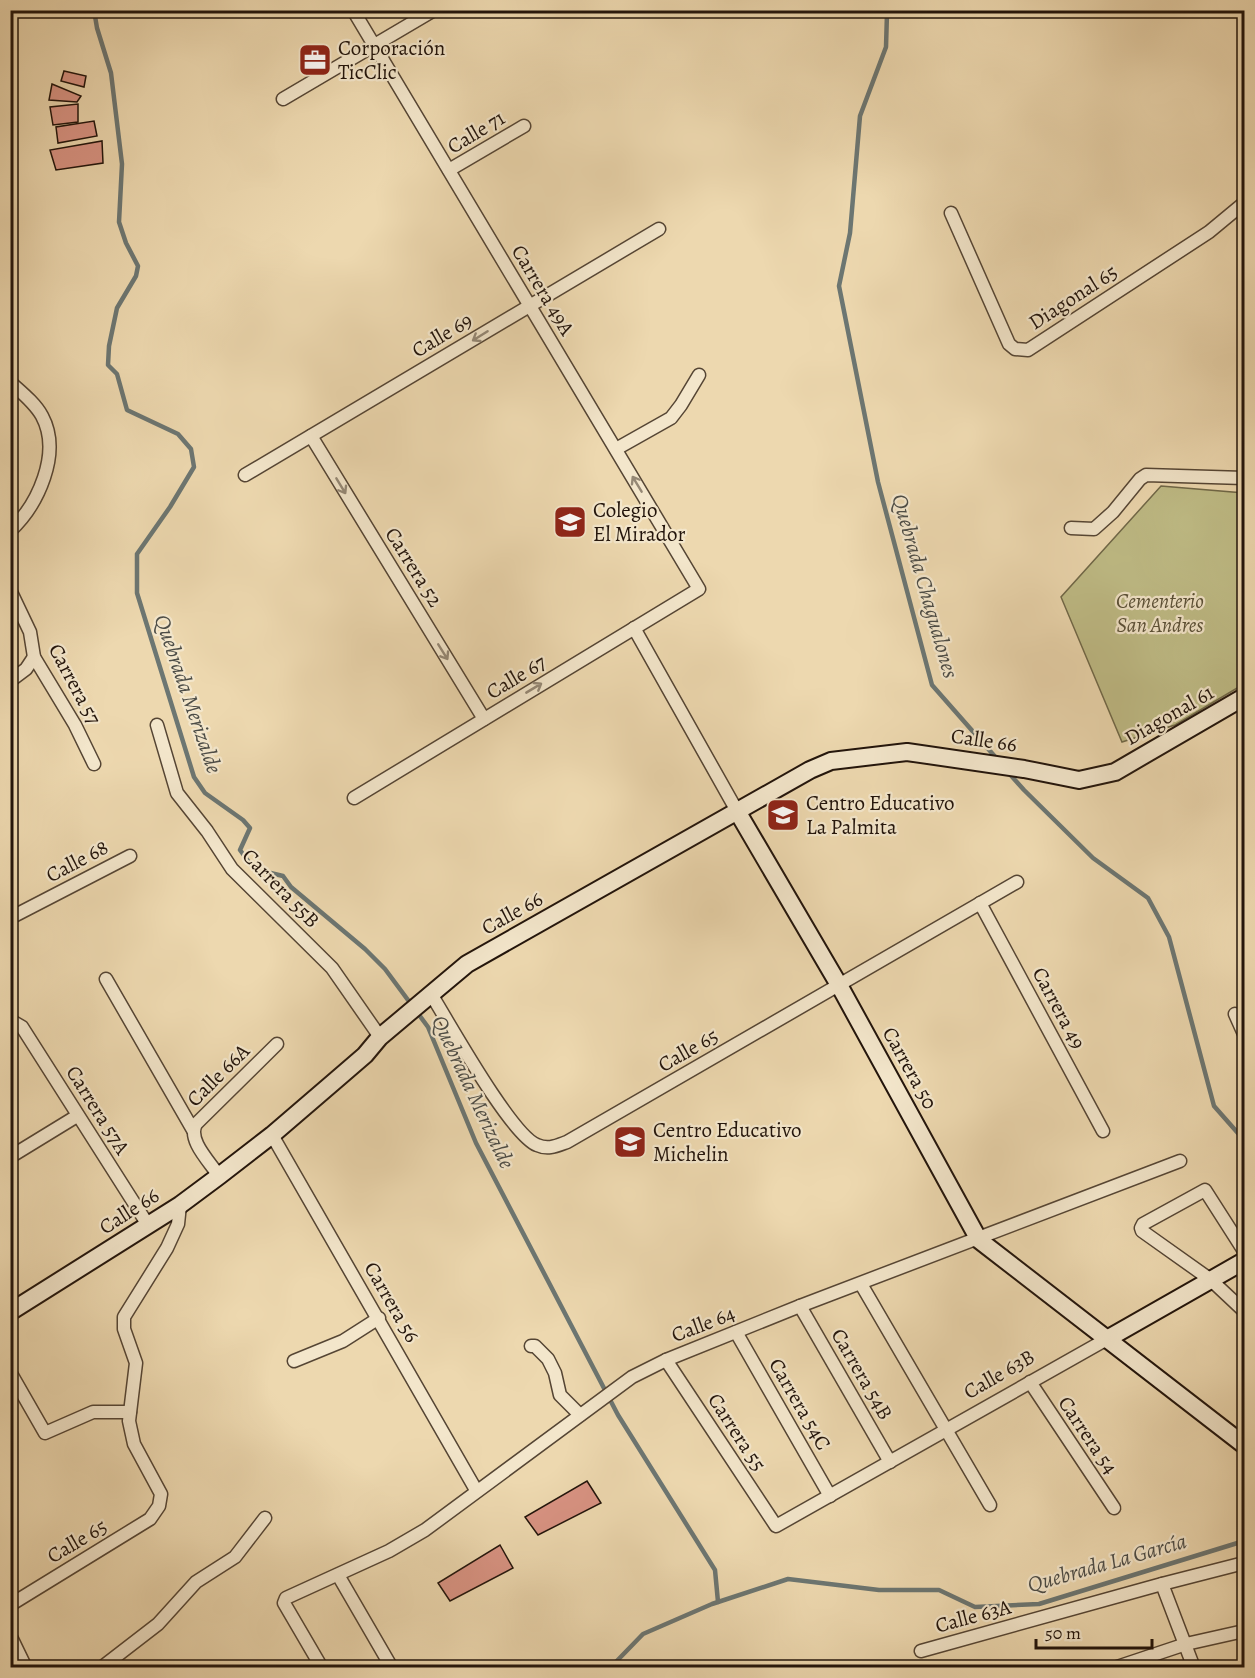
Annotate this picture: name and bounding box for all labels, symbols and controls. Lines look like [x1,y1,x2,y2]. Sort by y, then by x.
place label: Corporación TicClic [338,34,445,86]
office icon: Corporación TicClic [297,42,333,78]
street label: Calle 71 [442,104,510,160]
street label: Carrera 49A [505,239,581,341]
street label: Diagonal 65 [1023,258,1123,336]
street label: Calle 69 [406,306,478,364]
one-way arrow [472,330,489,342]
one-way arrow [630,476,642,493]
one-way arrow [336,477,348,494]
water label: Quebrada Chagualones [884,490,966,682]
place label: Colegio El Mirador [593,496,686,548]
school or university icon: Colegio El Mirador [552,504,588,540]
street label: Carrera 52 [379,522,449,612]
park label: Cementerio San Andres [1116,587,1204,639]
water label: Quebrada Merizalde [147,611,229,778]
street label: Carrera 57 [42,639,108,730]
one-way arrow [438,643,450,660]
street label: Calle 67 [481,648,551,706]
street label: Diagonal 61 [1119,678,1219,752]
one-way arrow [525,682,542,694]
street label: Calle 66 [949,722,1019,759]
place label: Centro Educativo La Palmita [806,789,954,841]
school or university icon: Centro Educativo La Palmita [765,797,801,833]
street label: Calle 68 [41,833,113,889]
street label: Carrera 55B [236,842,326,934]
street label: Calle 66 [476,885,548,941]
street label: Carrera 49 [1026,962,1092,1054]
water label: Quebrada Merizalde [424,1010,522,1174]
street label: Calle 65 [653,1022,723,1078]
street label: Carrera 50 [876,1022,944,1114]
street label: Calle 66A [180,1037,256,1113]
street label: Carrera 57A [60,1060,137,1160]
place label: Centro Educativo Michelin [653,1116,801,1168]
school or university icon: Centro Educativo Michelin [612,1124,648,1160]
street label: Calle 66 [94,1181,165,1241]
street label: Carrera 56 [358,1257,426,1348]
street label: Calle 64 [667,1299,739,1349]
street label: Carrera 54B [825,1323,899,1425]
street label: Calle 63B [958,1342,1040,1406]
street label: Carrera 54C [762,1353,838,1455]
street label: Carrera 55 [701,1387,773,1477]
street label: Carrera 54 [1052,1390,1124,1480]
street label: Calle 65 [42,1512,112,1570]
water label: Quebrada La García [1024,1526,1190,1600]
street label: Calle 63A [932,1592,1015,1640]
scale bar [1036,1612,1152,1650]
text: 50 m [1045,1621,1081,1645]

